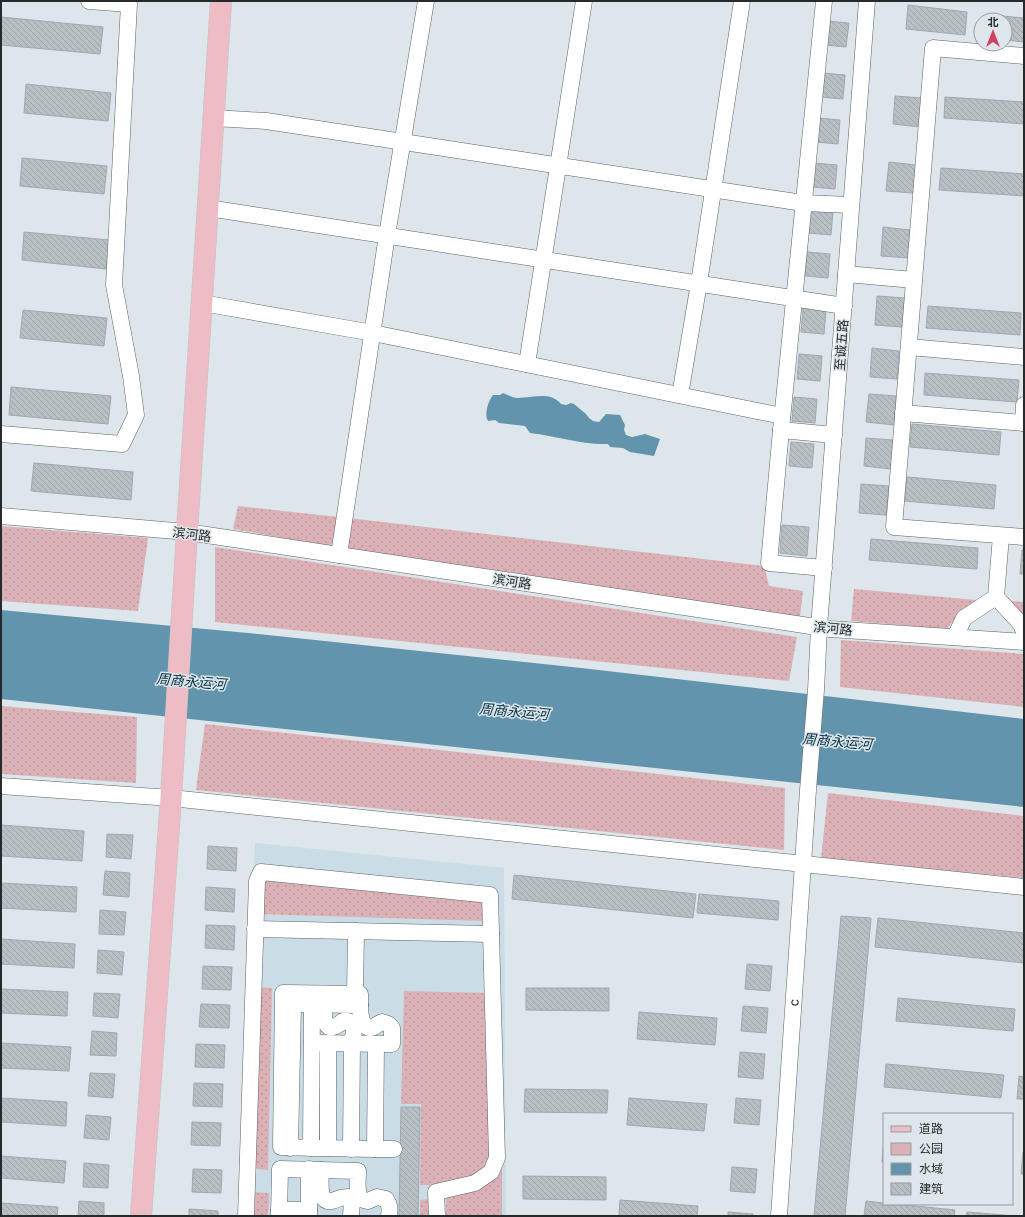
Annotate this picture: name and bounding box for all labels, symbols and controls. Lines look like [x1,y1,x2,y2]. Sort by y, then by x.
north arrow [973,12,1013,52]
text: 北 [988,15,999,29]
street label: 至诚五路 [831,318,851,372]
street label: 滨河路 [172,524,212,544]
street label: 滨河路 [491,570,533,592]
street label: 滨河路 [813,618,853,638]
water label: 周商永运河 [155,669,230,693]
water label: 周商永运河 [478,699,553,723]
water label: 周商永运河 [801,729,876,753]
street label: c [785,998,802,1007]
legend [883,1113,1013,1205]
text: 道路 [919,1121,943,1136]
text: 公园 [919,1141,943,1156]
text: 水域 [919,1161,943,1176]
text: 建筑 [919,1181,943,1196]

